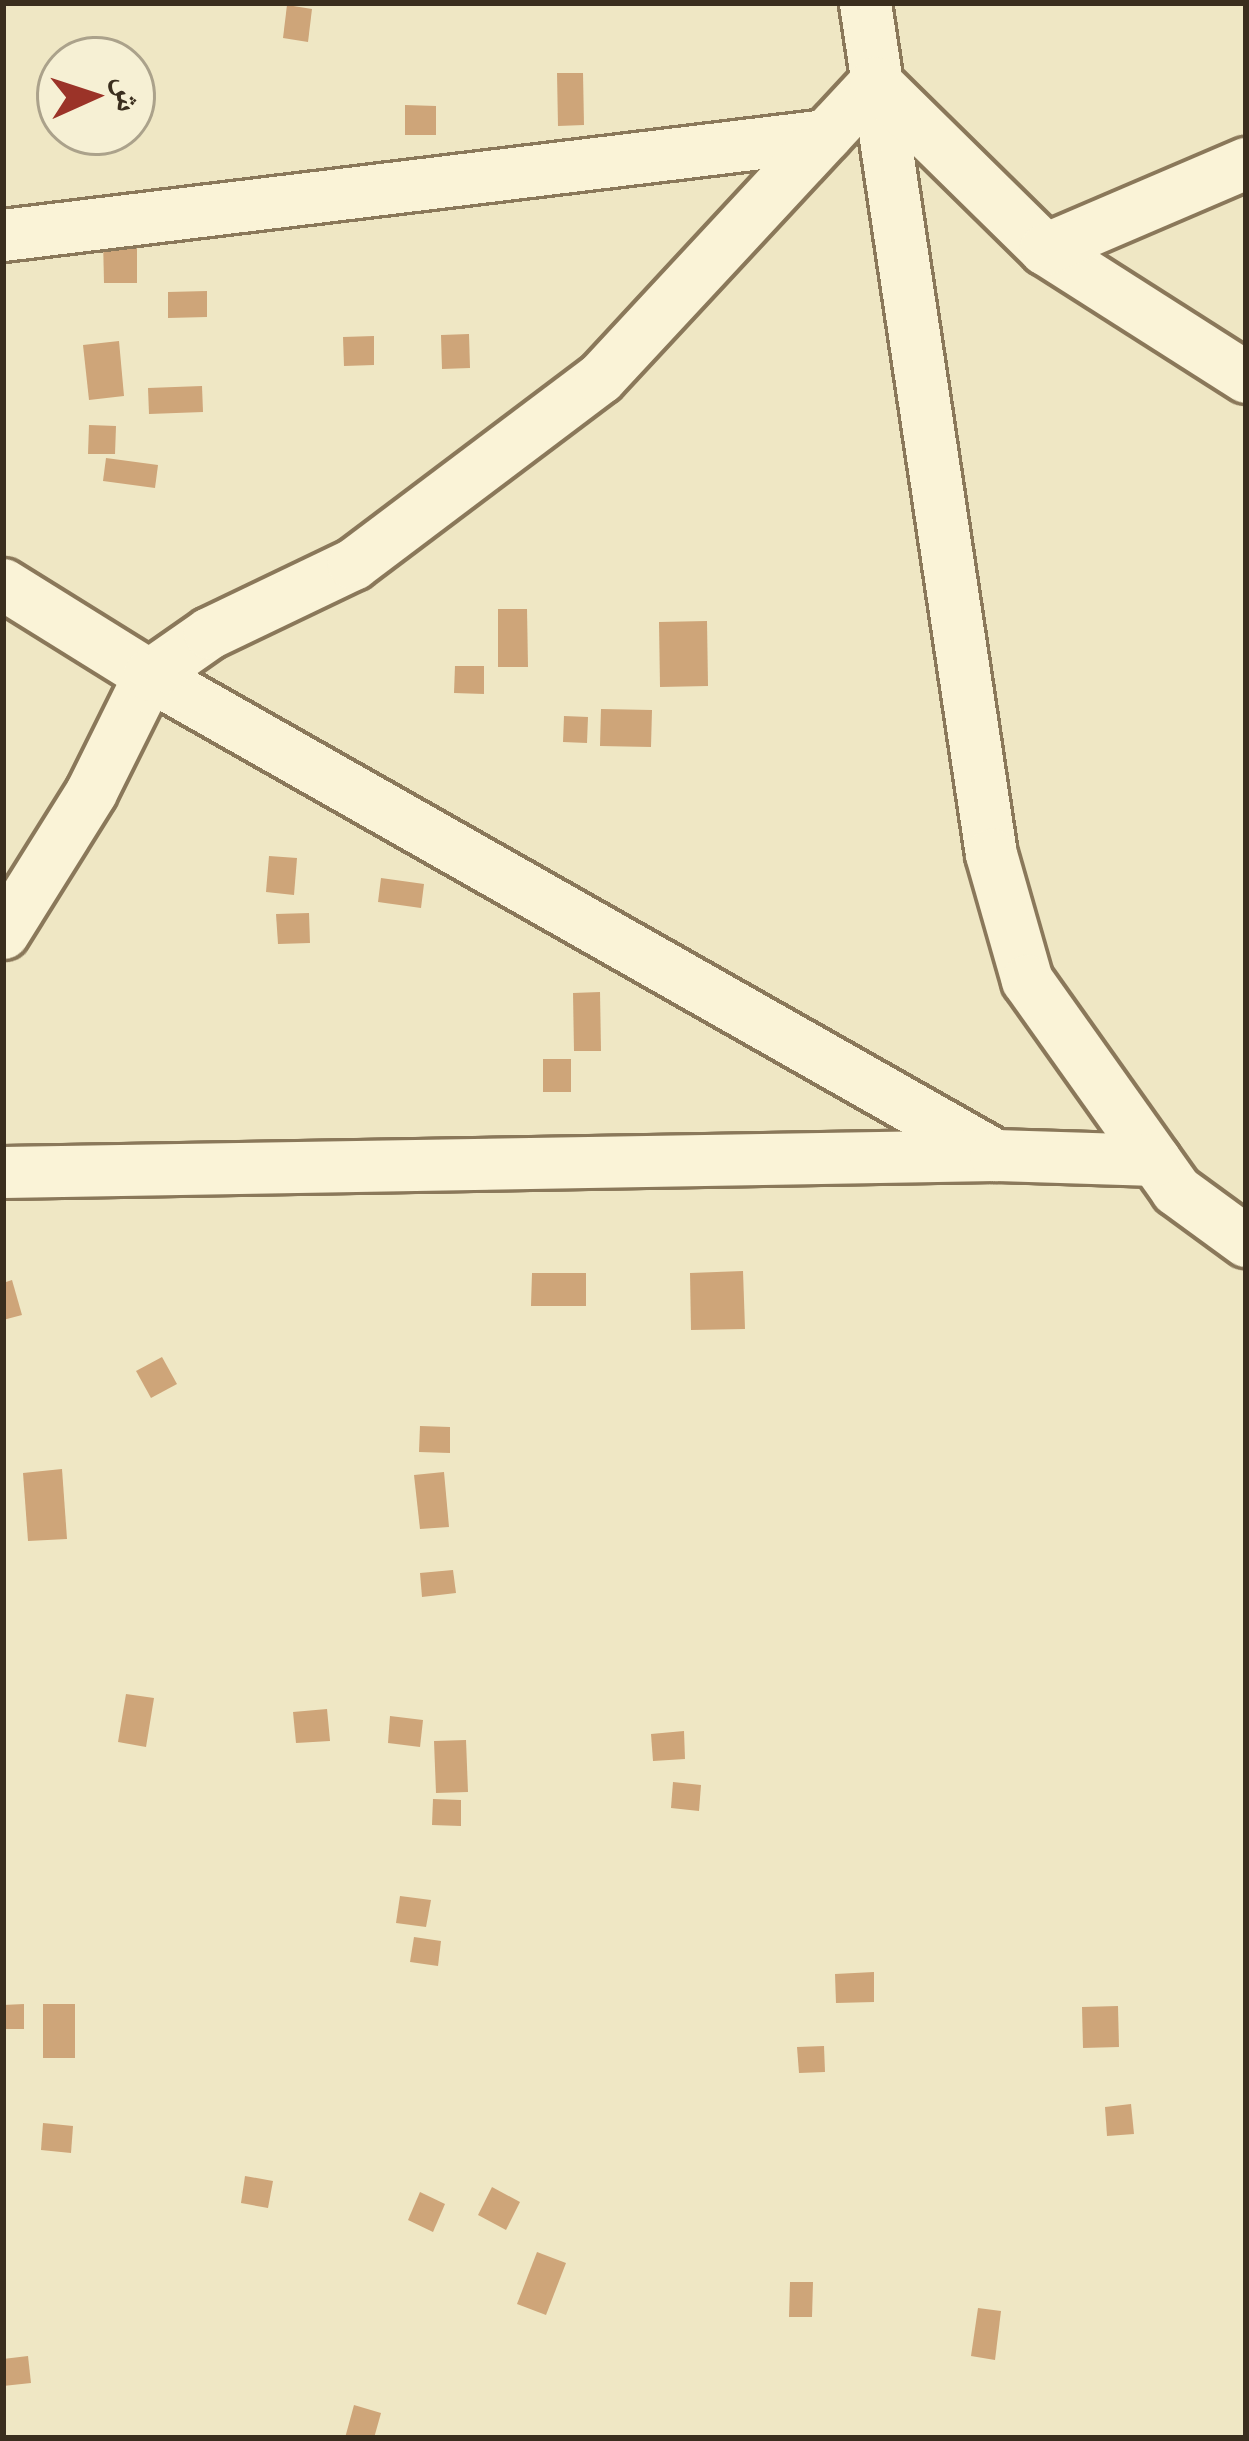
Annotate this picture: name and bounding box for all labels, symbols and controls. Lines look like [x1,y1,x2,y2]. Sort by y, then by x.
north arrow [36,36,156,156]
text: ش [107,76,151,113]

